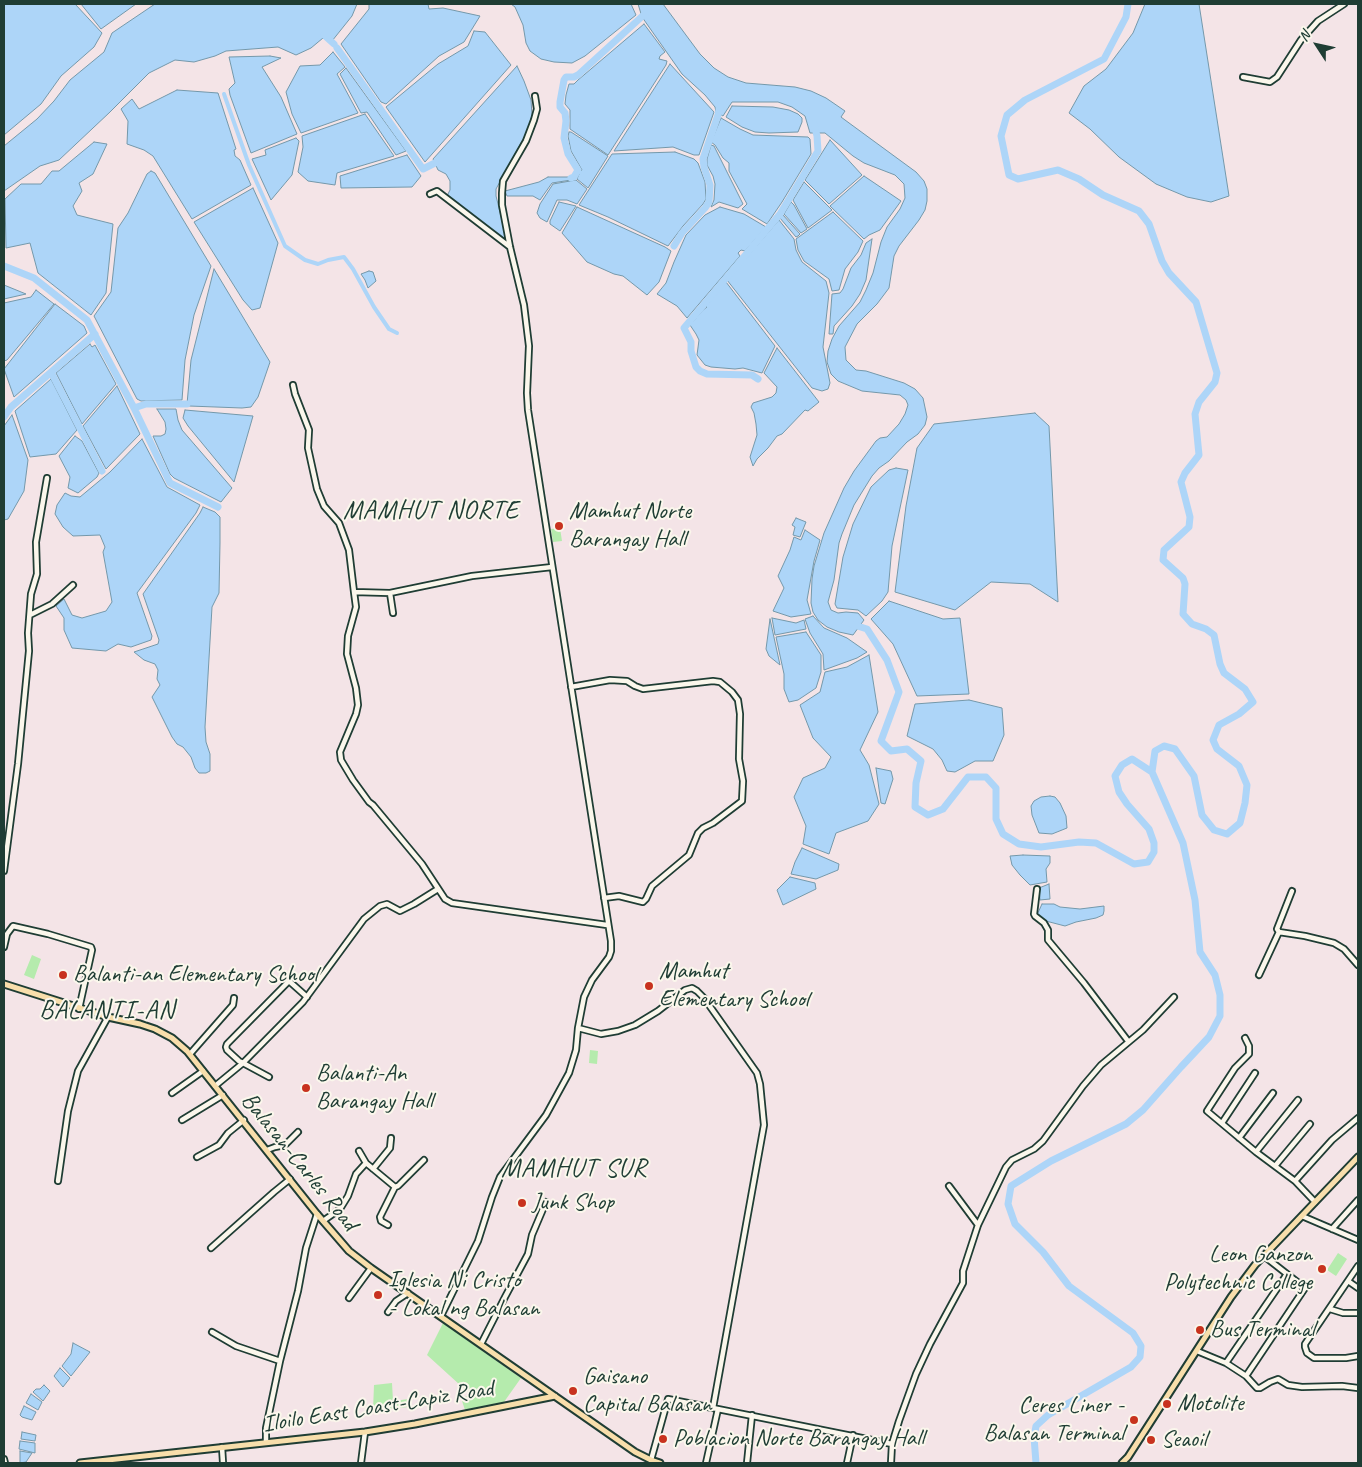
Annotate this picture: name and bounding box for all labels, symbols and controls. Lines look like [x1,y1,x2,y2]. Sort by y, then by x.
north arrow [1292,20,1342,70]
text: N [1295,28,1314,45]
district label: MAMHUT NORTE [342,495,520,527]
place label: Mamhut Norte Barangay Hall [569,498,691,554]
marker: Mamhut Norte Barangay Hall [553,520,565,532]
place label: Mamhut Elementary School [659,958,809,1014]
place label: Balanti-an Elementary School [73,961,318,989]
marker: Balanti-an Elementary School [57,969,69,981]
marker: Mamhut Elementary School [643,980,655,992]
district label: BALANTI-AN [39,995,175,1027]
place label: Balanti-An Barangay Hall [316,1060,432,1116]
marker: Balanti-An Barangay Hall [300,1082,312,1094]
street label: Balasan-Carles Road [234,1087,364,1237]
district label: MAMHUT SUR [501,1153,647,1185]
place label: Junk Shop [532,1189,614,1217]
marker: Junk Shop [516,1197,528,1209]
place label: Leon Ganzon Polytechnic College [1164,1241,1312,1297]
marker: Leon Ganzon Polytechnic College [1316,1263,1328,1275]
place label: Iglesia Ni Cristo - Lokal ng Balasan [388,1267,539,1323]
marker: Iglesia Ni Cristo - Lokal ng Balasan [372,1289,384,1301]
place label: Bus Terminal [1210,1316,1314,1344]
marker: Bus Terminal [1194,1324,1206,1336]
place label: Gaisano Capital Balasan [583,1363,711,1419]
street label: Iloilo East Coast-Capiz Road [261,1375,495,1439]
marker: Gaisano Capital Balasan [567,1385,579,1397]
place label: Motolite [1177,1390,1243,1418]
place label: Ceres Liner - Balasan Terminal [984,1392,1124,1448]
marker: Motolite [1161,1398,1173,1410]
marker: Ceres Liner - Balasan Terminal [1128,1414,1140,1426]
place label: Poblacion Norte Barangay Hall [673,1425,924,1453]
place label: Seaoil [1161,1426,1207,1454]
marker: Poblacion Norte Barangay Hall [657,1433,669,1445]
marker: Seaoil [1145,1434,1157,1446]

